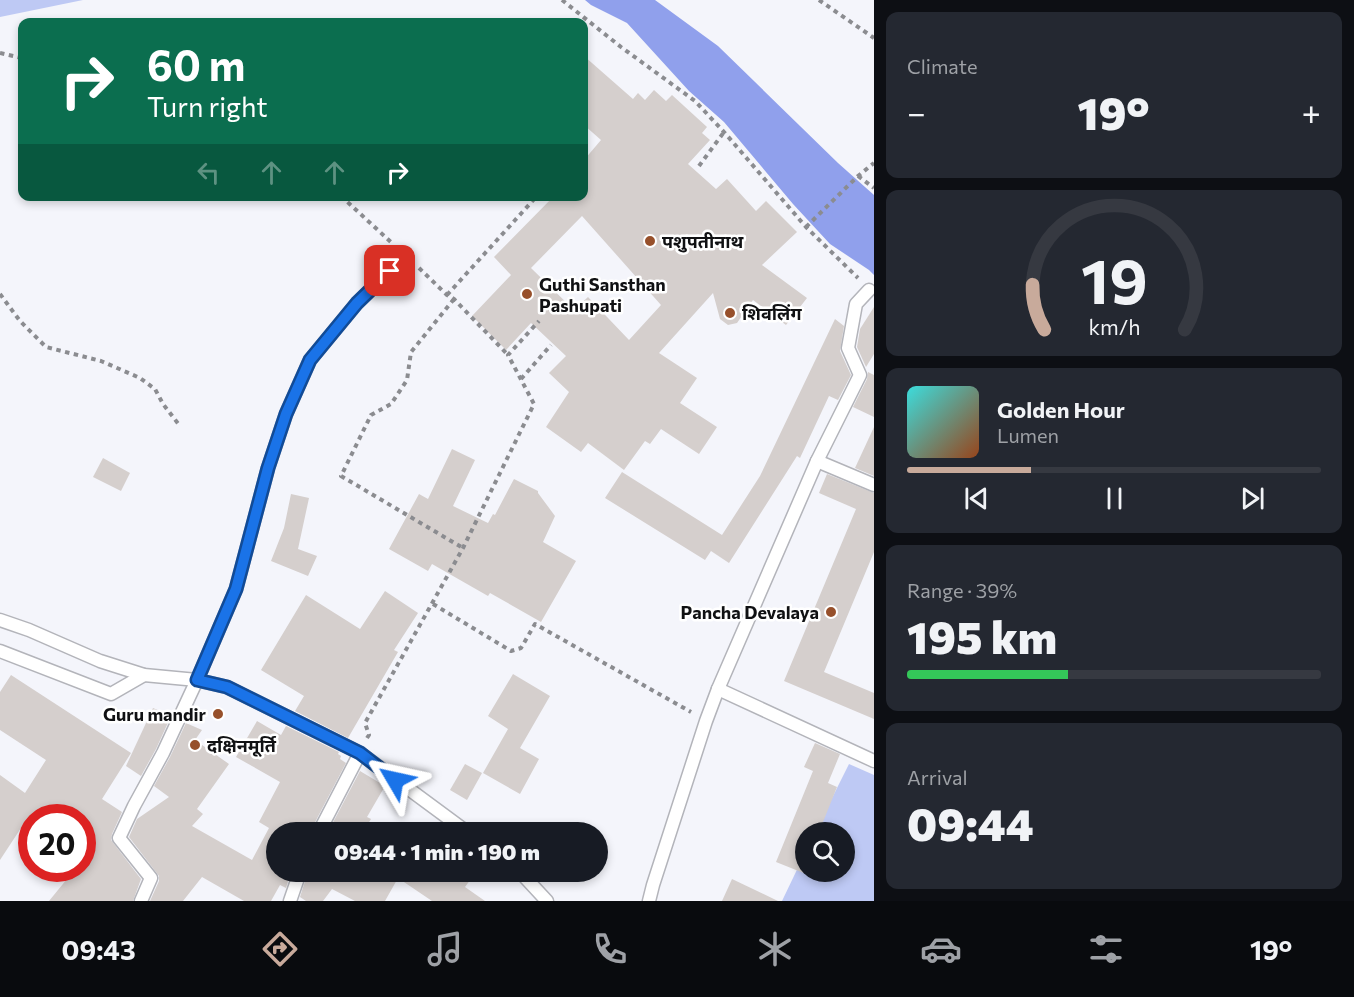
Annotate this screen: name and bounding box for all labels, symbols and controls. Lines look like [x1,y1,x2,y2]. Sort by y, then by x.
text: 60 m [147,38,246,90]
icon: right [48,42,126,120]
text: Climate [907,54,977,78]
text: 19° [1078,84,1150,139]
text: Turn right [147,90,267,123]
text: − [907,91,926,132]
text: + [1302,91,1321,132]
icon: left [192,156,225,189]
icon: ahead [255,156,288,189]
icon: ahead [318,156,351,189]
icon: right [381,156,414,189]
place label: पशुपतीनाथ [662,230,745,253]
marker: पशुपतीनाथ [643,234,657,248]
text: 19 [1081,241,1147,317]
pin [364,245,415,296]
icon: arrive [373,254,406,287]
place label: Guthi Sansthan Pashupati [539,273,666,316]
marker: Guthi Sansthan Pashupati [520,287,534,301]
place label: शिवलिंग [742,302,802,324]
marker: शिवलिंग [723,306,737,320]
text: km/h [1088,313,1140,339]
text: Golden Hour [997,396,1125,423]
text: Lumen [997,423,1059,447]
icon: previous [960,482,993,515]
icon: pause [1098,482,1131,515]
icon: next [1236,482,1269,515]
text: Range · 39% [907,578,1017,602]
place label: Pancha Devalaya [681,601,819,623]
marker: Pancha Devalaya [824,605,838,619]
text: 195 km [907,608,1057,663]
place label: Guru mandir [103,703,207,725]
marker: Guru mandir [211,707,225,721]
place label: दक्षिनमूर्ति [207,734,277,758]
marker: दक्षिनमूर्ति [188,738,202,752]
position arrow [363,748,427,812]
text: Arrival [907,765,968,789]
text: 09:44 [907,795,1034,850]
speed limit sign: 20 [18,804,96,882]
map controls [795,822,855,882]
button: search [795,822,855,882]
text: 09:44 · 1 min · 190 m [334,838,540,865]
icon: directions [259,928,301,970]
icon: music [424,928,466,970]
icon: phone [589,928,631,970]
icon: climate [754,928,796,970]
icon: car [920,928,962,970]
icon: filters [1085,928,1127,970]
text: 09:43 [62,933,136,966]
text: 19° [1250,933,1292,966]

